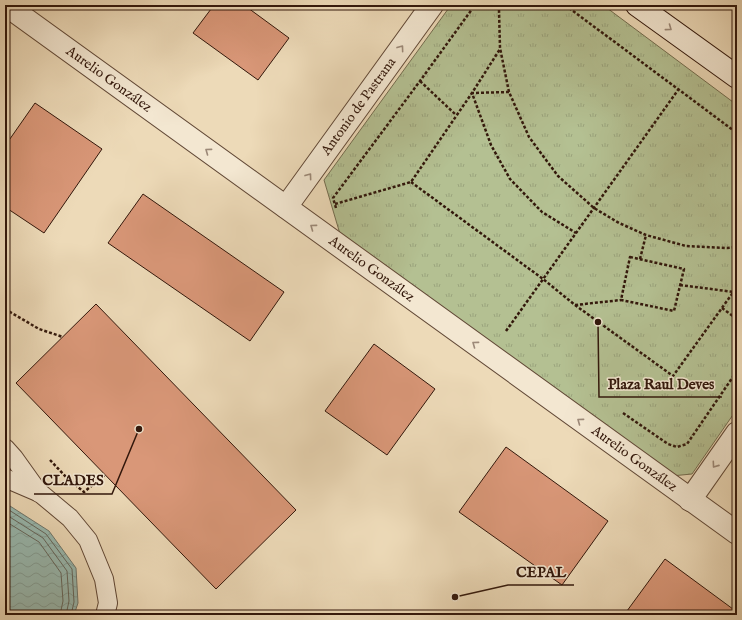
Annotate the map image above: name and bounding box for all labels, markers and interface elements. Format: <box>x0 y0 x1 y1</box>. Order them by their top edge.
one-way arrow <box>664 23 671 30</box>
street label: Aurelio González <box>62 42 156 117</box>
one-way arrow <box>396 45 403 52</box>
street label: Antonio de Pastrana <box>317 53 401 160</box>
one-way arrow <box>205 149 212 156</box>
one-way arrow <box>304 173 311 180</box>
one-way arrow <box>310 224 317 232</box>
street label: Aurelio González <box>324 231 419 306</box>
one-way arrow <box>472 342 479 349</box>
callout: Plaza Raul Deves <box>599 370 722 397</box>
text: Plaza Raul Deves <box>608 375 715 394</box>
one-way arrow <box>578 418 585 425</box>
street label: Aurelio González <box>587 421 681 496</box>
one-way arrow <box>712 461 719 468</box>
callout: CLADES <box>34 467 112 494</box>
text: CLADES <box>42 471 104 490</box>
callout: CEPAL <box>508 558 574 585</box>
text: CEPAL <box>516 563 566 582</box>

